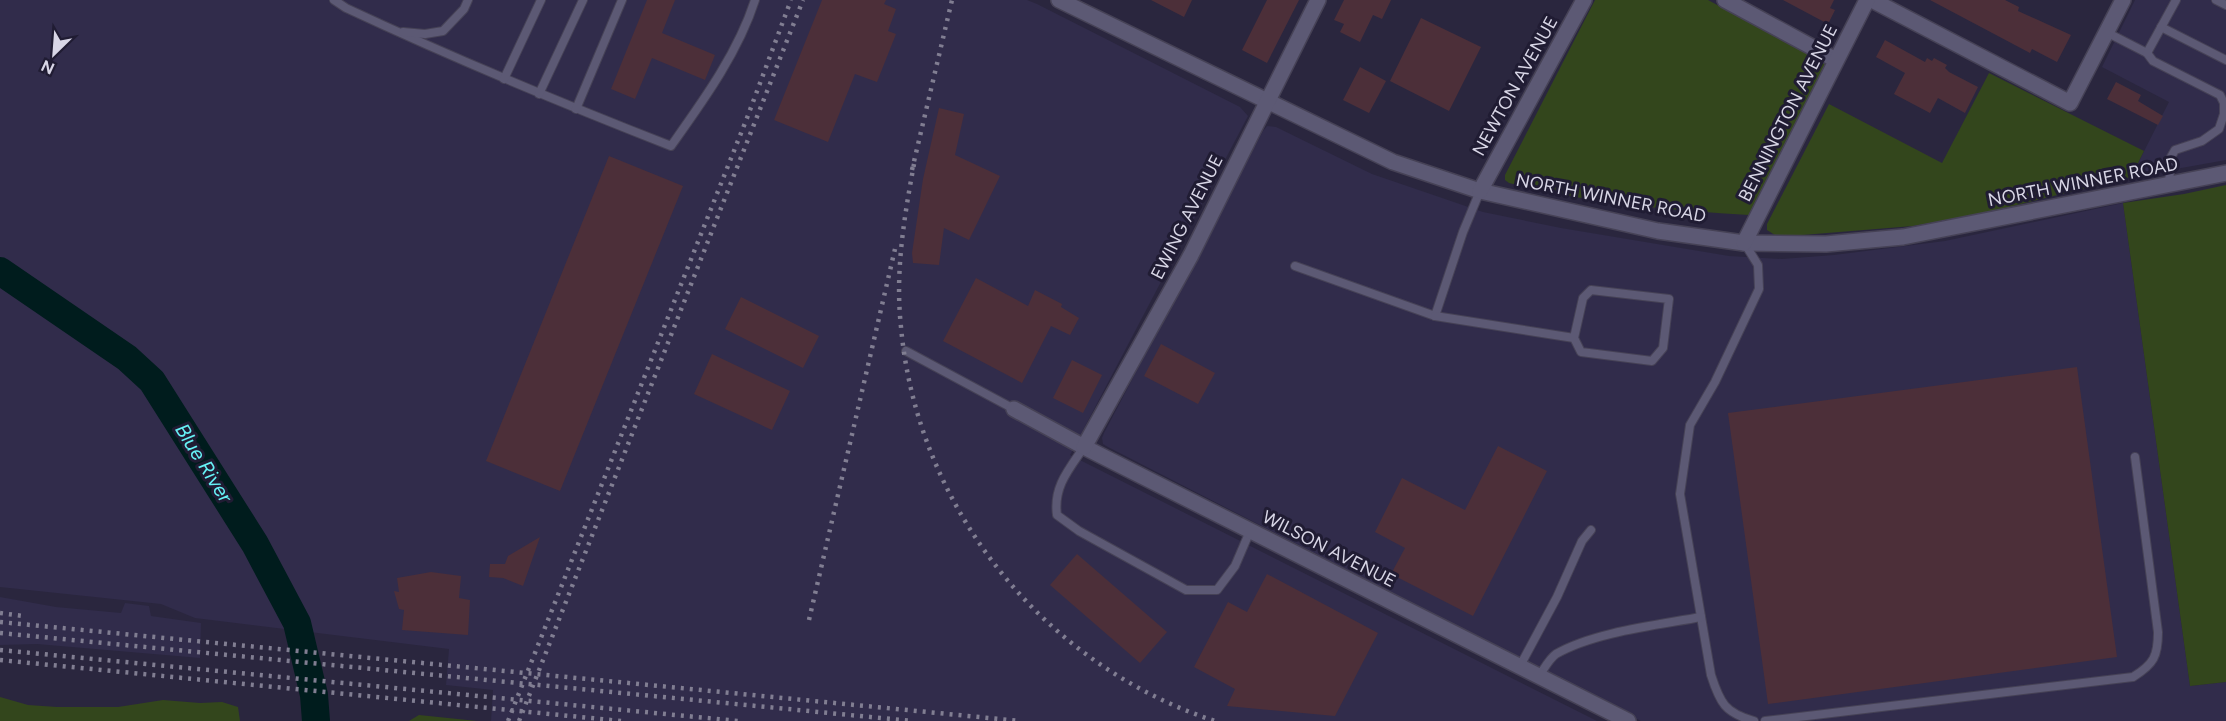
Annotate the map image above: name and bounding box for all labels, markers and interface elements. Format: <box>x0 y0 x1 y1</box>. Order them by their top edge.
street label: NEWTON AVENUE <box>1468 12 1562 160</box>
street label: BENNINGTON AVENUE <box>1734 21 1842 205</box>
north arrow <box>24 24 84 84</box>
text: N <box>38 56 57 78</box>
street label: EWING AVENUE <box>1146 151 1228 283</box>
street label: NORTH WINNER ROAD <box>1986 153 2180 211</box>
street label: NORTH WINNER ROAD <box>1514 169 1708 227</box>
water label: Blue River <box>170 419 238 508</box>
street label: WILSON AVENUE <box>1259 506 1399 592</box>

